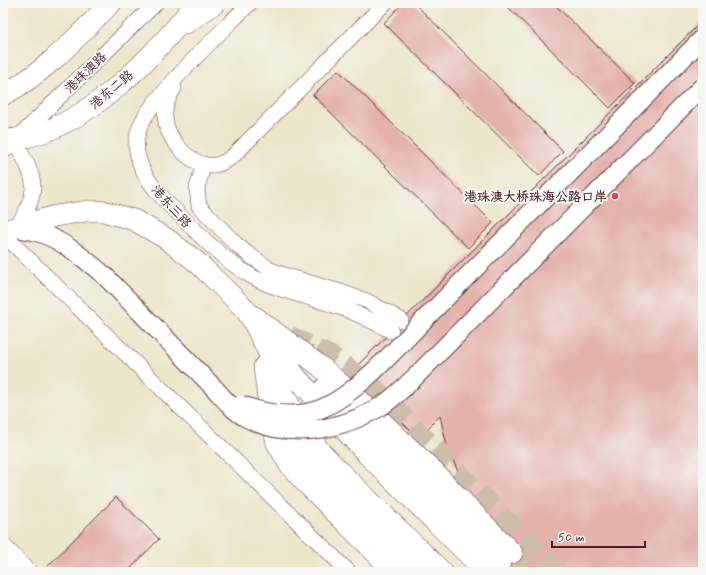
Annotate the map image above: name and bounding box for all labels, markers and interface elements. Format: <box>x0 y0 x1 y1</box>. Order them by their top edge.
street label: 港珠澳路 <box>61 49 111 97</box>
street label: 港东二路 <box>87 67 137 113</box>
street label: 港东三路 <box>147 182 195 232</box>
place label: 港珠澳大桥珠海公路口岸 <box>464 189 607 206</box>
marker: 港珠澳大桥珠海公路口岸 <box>610 191 620 201</box>
scale bar <box>552 523 645 549</box>
text: 50 m <box>558 530 585 546</box>

